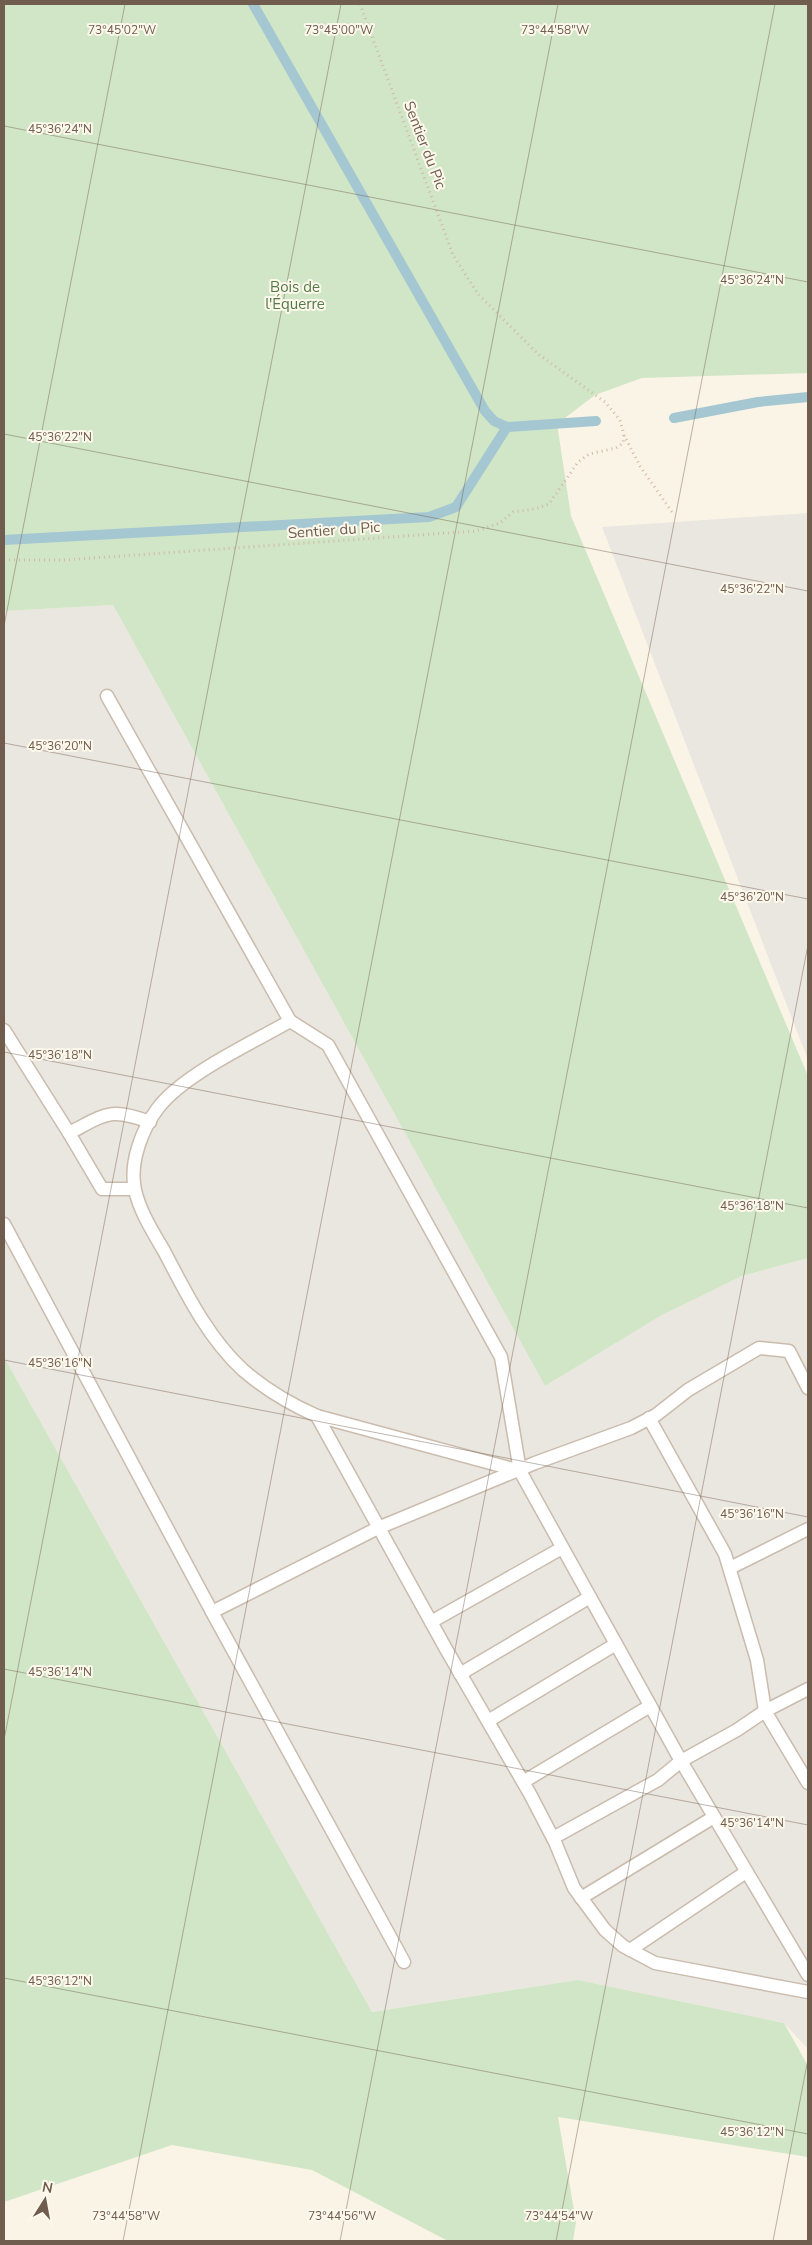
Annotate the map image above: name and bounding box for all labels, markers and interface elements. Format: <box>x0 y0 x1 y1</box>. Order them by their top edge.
text: 73°45'02"W <box>88 22 156 38</box>
text: 73°45'00"W <box>305 22 373 38</box>
text: 73°44'58"W <box>521 22 589 38</box>
street label: Sentier du Pic <box>399 98 451 192</box>
text: 45°36'24"N <box>28 121 92 137</box>
text: 45°36'24"N <box>720 272 784 288</box>
park label: Bois de l'Équerre <box>265 277 325 314</box>
text: 45°36'22"N <box>28 429 92 445</box>
street label: Sentier du Pic <box>287 517 381 543</box>
text: 45°36'22"N <box>720 581 784 597</box>
text: 45°36'20"N <box>28 738 92 754</box>
text: 45°36'20"N <box>720 889 784 905</box>
text: 45°36'18"N <box>28 1047 92 1063</box>
text: 45°36'18"N <box>720 1198 784 1214</box>
text: 45°36'16"N <box>28 1355 92 1371</box>
text: 45°36'16"N <box>720 1506 784 1522</box>
text: 45°36'14"N <box>28 1664 92 1680</box>
text: 45°36'14"N <box>720 1815 784 1831</box>
text: 45°36'12"N <box>28 1973 92 1989</box>
text: 45°36'12"N <box>720 2124 784 2140</box>
north arrow <box>20 2175 70 2225</box>
text: N <box>40 2177 54 2198</box>
text: 73°44'58"W <box>92 2208 160 2224</box>
text: 73°44'56"W <box>308 2208 376 2224</box>
text: 73°44'54"W <box>525 2208 593 2224</box>

